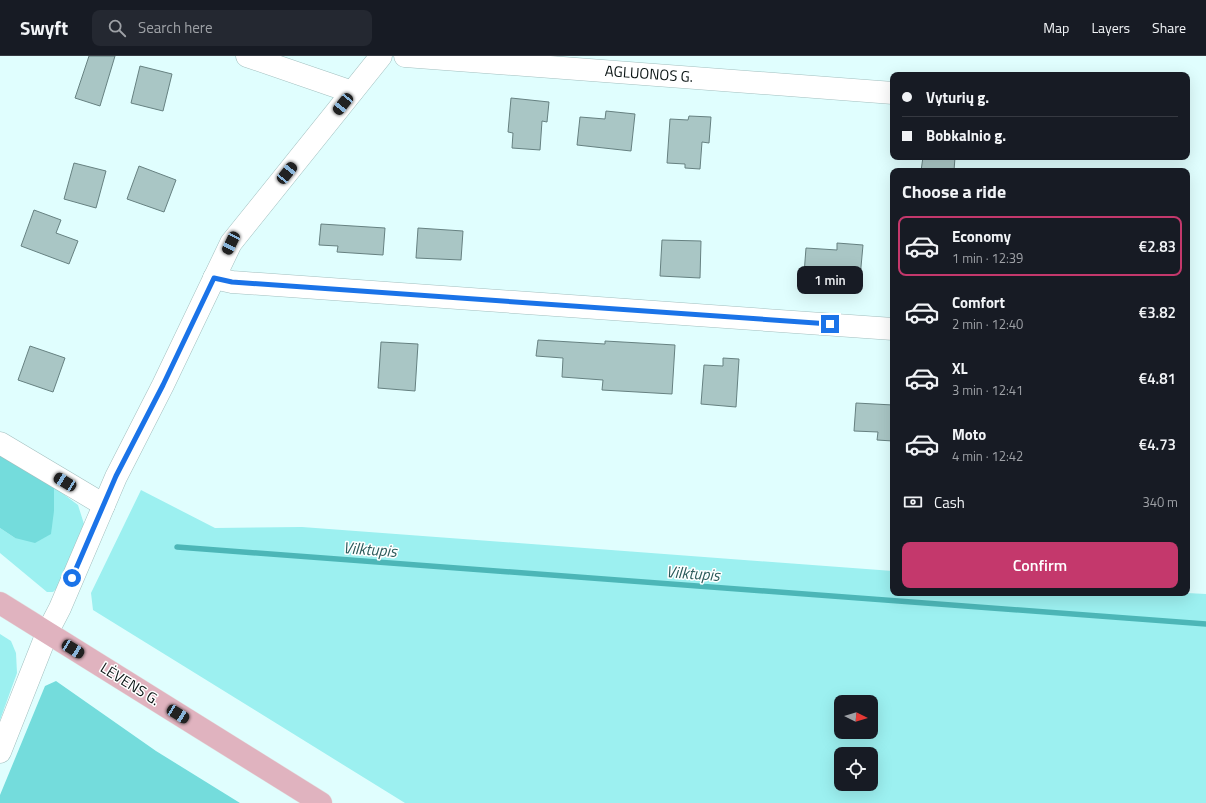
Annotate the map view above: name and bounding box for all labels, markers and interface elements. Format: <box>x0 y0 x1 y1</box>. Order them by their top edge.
search box <box>92 10 372 46</box>
text: Swyft <box>20 13 68 42</box>
text: Search here <box>138 16 212 39</box>
icon: search <box>106 17 128 39</box>
text: Map <box>1043 17 1069 38</box>
text: Layers <box>1091 17 1130 38</box>
text: Share <box>1152 17 1186 38</box>
street label: AGLUONOS G. <box>604 59 694 88</box>
text: Vyturių g. <box>926 86 989 109</box>
car <box>331 91 355 117</box>
text: Bobkalnio g. <box>926 124 1006 147</box>
car <box>275 160 299 186</box>
text: Choose a ride <box>902 178 1006 205</box>
text: Economy <box>952 225 1011 248</box>
icon: car <box>904 228 940 264</box>
car <box>220 230 242 256</box>
text: €2.83 <box>1139 235 1176 258</box>
text: 1 min · 12:39 <box>952 248 1023 268</box>
callout: 1 min <box>797 266 863 294</box>
text: 1 min <box>814 270 846 290</box>
text: Comfort <box>952 291 1005 314</box>
icon: car <box>904 294 940 330</box>
text: €3.82 <box>1139 301 1176 324</box>
text: 2 min · 12:40 <box>952 314 1023 334</box>
route end <box>821 315 839 333</box>
text: XL <box>952 357 968 380</box>
icon: car <box>904 360 940 396</box>
text: €4.81 <box>1139 367 1176 390</box>
text: 3 min · 12:41 <box>952 380 1023 400</box>
text: Moto <box>952 423 986 446</box>
icon: car <box>904 426 940 462</box>
text: €4.73 <box>1139 433 1176 456</box>
text: 4 min · 12:42 <box>952 446 1023 466</box>
car <box>52 471 78 493</box>
icon: cash <box>902 491 924 513</box>
text: Cash <box>934 491 965 514</box>
text: 340 m <box>1142 492 1178 512</box>
water label: Vilktupis <box>342 535 399 563</box>
button: Confirm <box>902 542 1178 588</box>
water label: Vilktupis <box>665 559 722 587</box>
route start <box>63 569 81 587</box>
car <box>60 638 86 660</box>
street label: LĖVENS G. <box>96 656 165 711</box>
north arrow <box>834 695 878 739</box>
map controls <box>834 695 878 791</box>
car <box>165 703 191 725</box>
button: locate <box>834 747 878 791</box>

